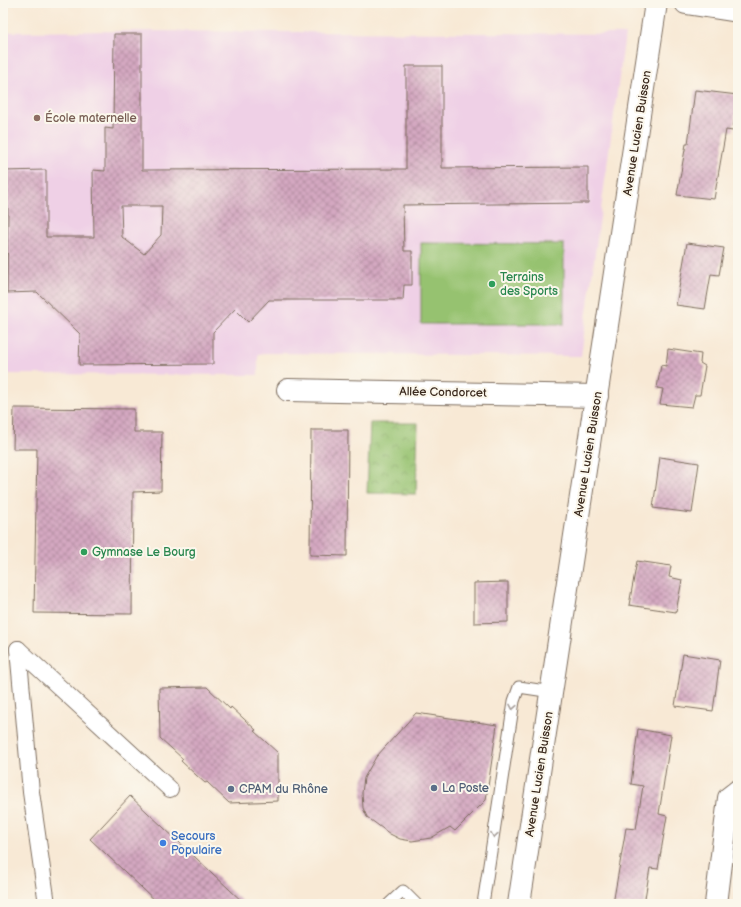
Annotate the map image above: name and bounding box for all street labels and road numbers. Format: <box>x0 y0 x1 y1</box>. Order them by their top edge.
street label: Avenue Lucien Buisson <box>620 69 655 197</box>
street label: Allée Condorcet <box>399 384 487 401</box>
street label: Avenue Lucien Buisson <box>571 390 606 518</box>
street label: Avenue Lucien Buisson <box>522 710 557 838</box>

